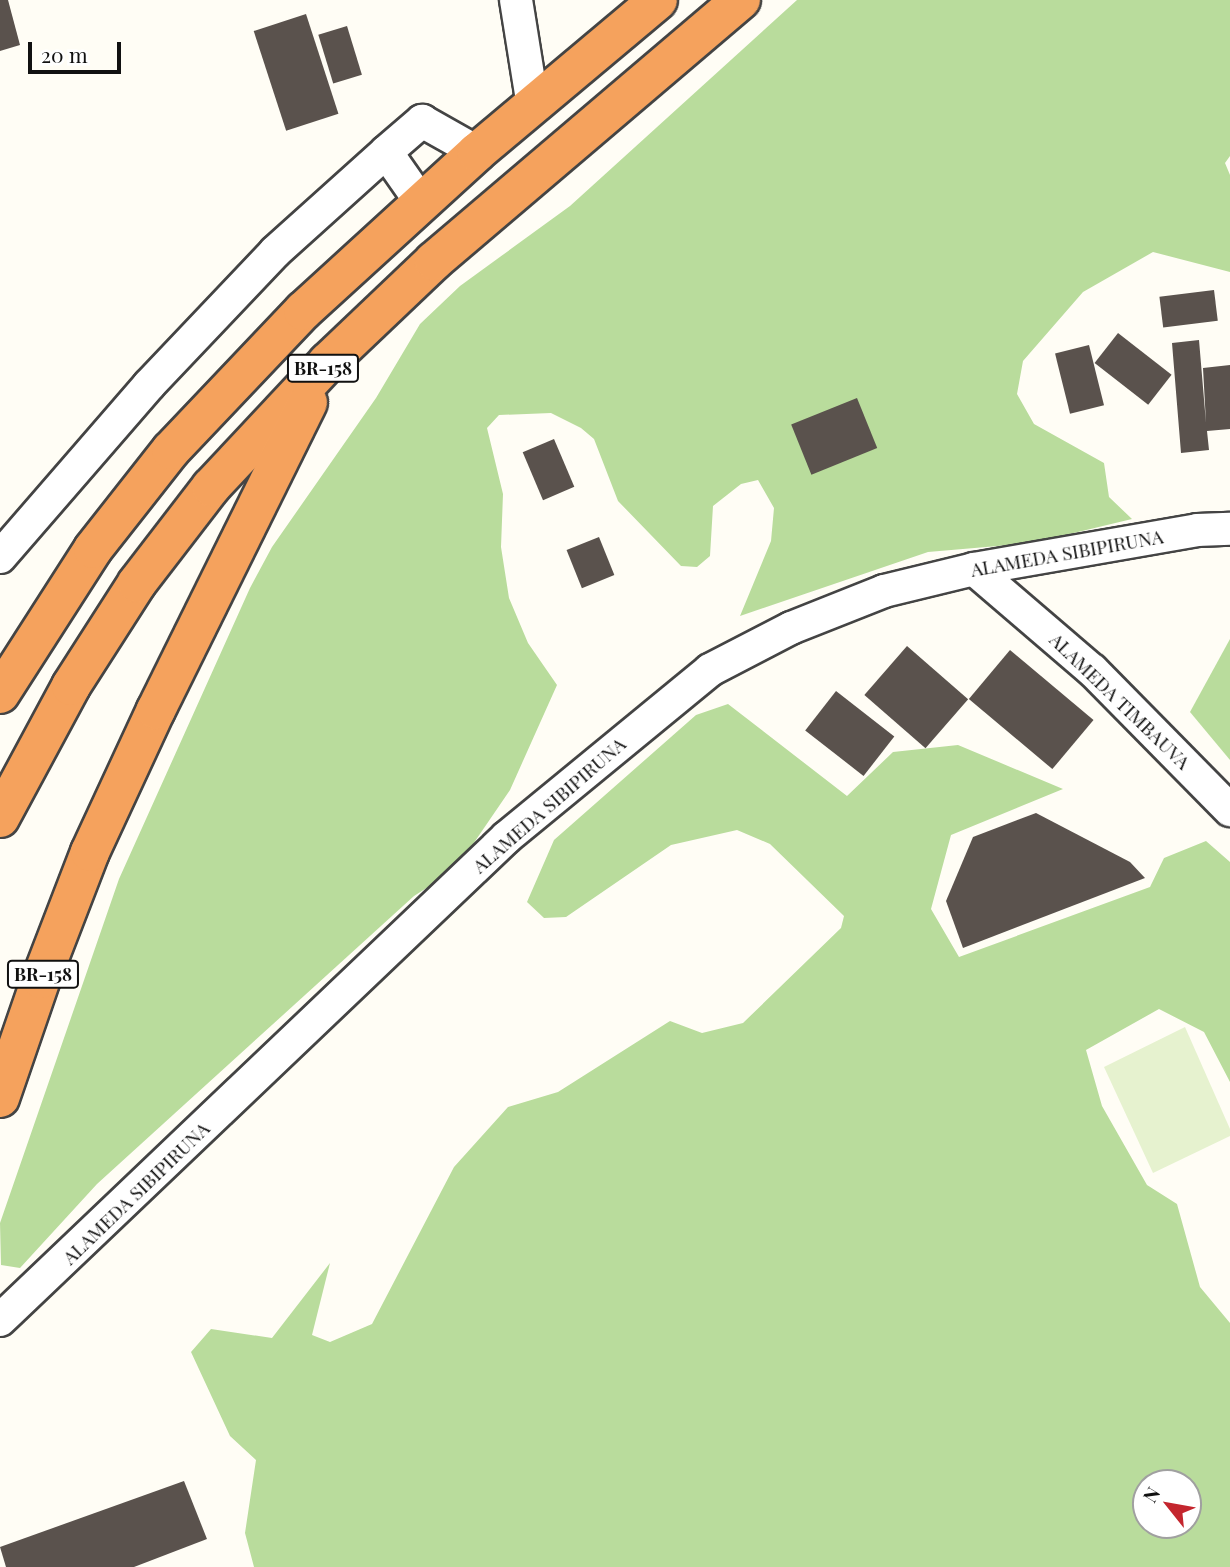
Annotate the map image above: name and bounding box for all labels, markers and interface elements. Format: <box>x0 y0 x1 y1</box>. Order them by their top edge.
scale bar <box>32 28 124 72</box>
text: 20 m <box>41 40 88 68</box>
road number: BR-158 <box>286 354 360 382</box>
street label: ALAMEDA SIBIPIRUNA <box>969 525 1165 581</box>
street label: ALAMEDA TIMBAUVA <box>1045 628 1195 774</box>
street label: ALAMEDA SIBIPIRUNA <box>468 732 630 878</box>
road number: BR-158 <box>6 959 80 988</box>
street label: ALAMEDA SIBIPIRUNA <box>58 1117 214 1269</box>
north arrow <box>1132 1469 1202 1539</box>
text: N <box>1136 1482 1165 1507</box>

